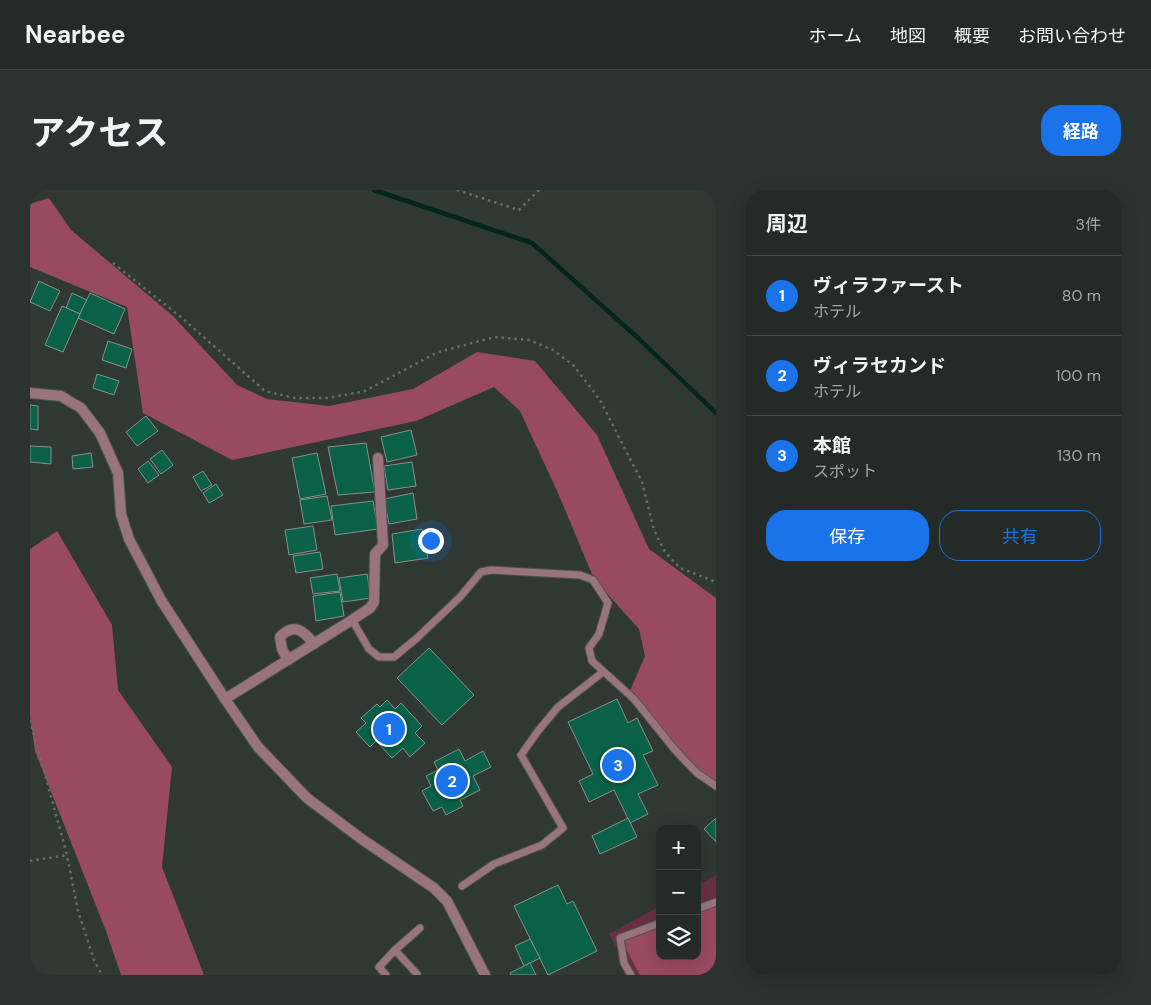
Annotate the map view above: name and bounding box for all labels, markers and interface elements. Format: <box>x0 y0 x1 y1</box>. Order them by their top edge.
text: Nearbee <box>25 19 125 50</box>
text: ホーム <box>809 24 862 48</box>
text: 地図 <box>890 24 926 48</box>
text: 概要 <box>954 24 990 48</box>
text: お問い合わせ <box>1018 24 1126 48</box>
button: 経路 <box>1041 105 1121 156</box>
text: アクセス <box>30 110 168 156</box>
text: 周辺 <box>766 210 808 238</box>
text: 3件 <box>1076 214 1101 235</box>
text: ヴィラファースト <box>813 273 964 298</box>
text: 1 <box>779 285 785 306</box>
text: 80 m <box>1062 285 1101 306</box>
text: ホテル <box>813 301 861 322</box>
text: ヴィラセカンド <box>813 353 946 378</box>
text: 2 <box>777 365 787 386</box>
text: 100 m <box>1056 365 1101 386</box>
text: ホテル <box>813 381 861 402</box>
text: 本館 <box>813 433 851 458</box>
text: 3 <box>777 445 787 466</box>
text: 130 m <box>1057 445 1101 466</box>
text: スポット <box>813 461 877 482</box>
button: 保存 <box>766 510 929 561</box>
button: 共有 <box>939 510 1101 561</box>
your location <box>418 528 444 554</box>
pin: 1 <box>373 710 405 748</box>
pin: 3 <box>602 746 634 784</box>
pin: 2 <box>436 762 468 800</box>
map controls <box>656 825 701 960</box>
button: + <box>656 825 701 870</box>
button: − <box>656 870 701 915</box>
button: layers <box>656 915 701 960</box>

